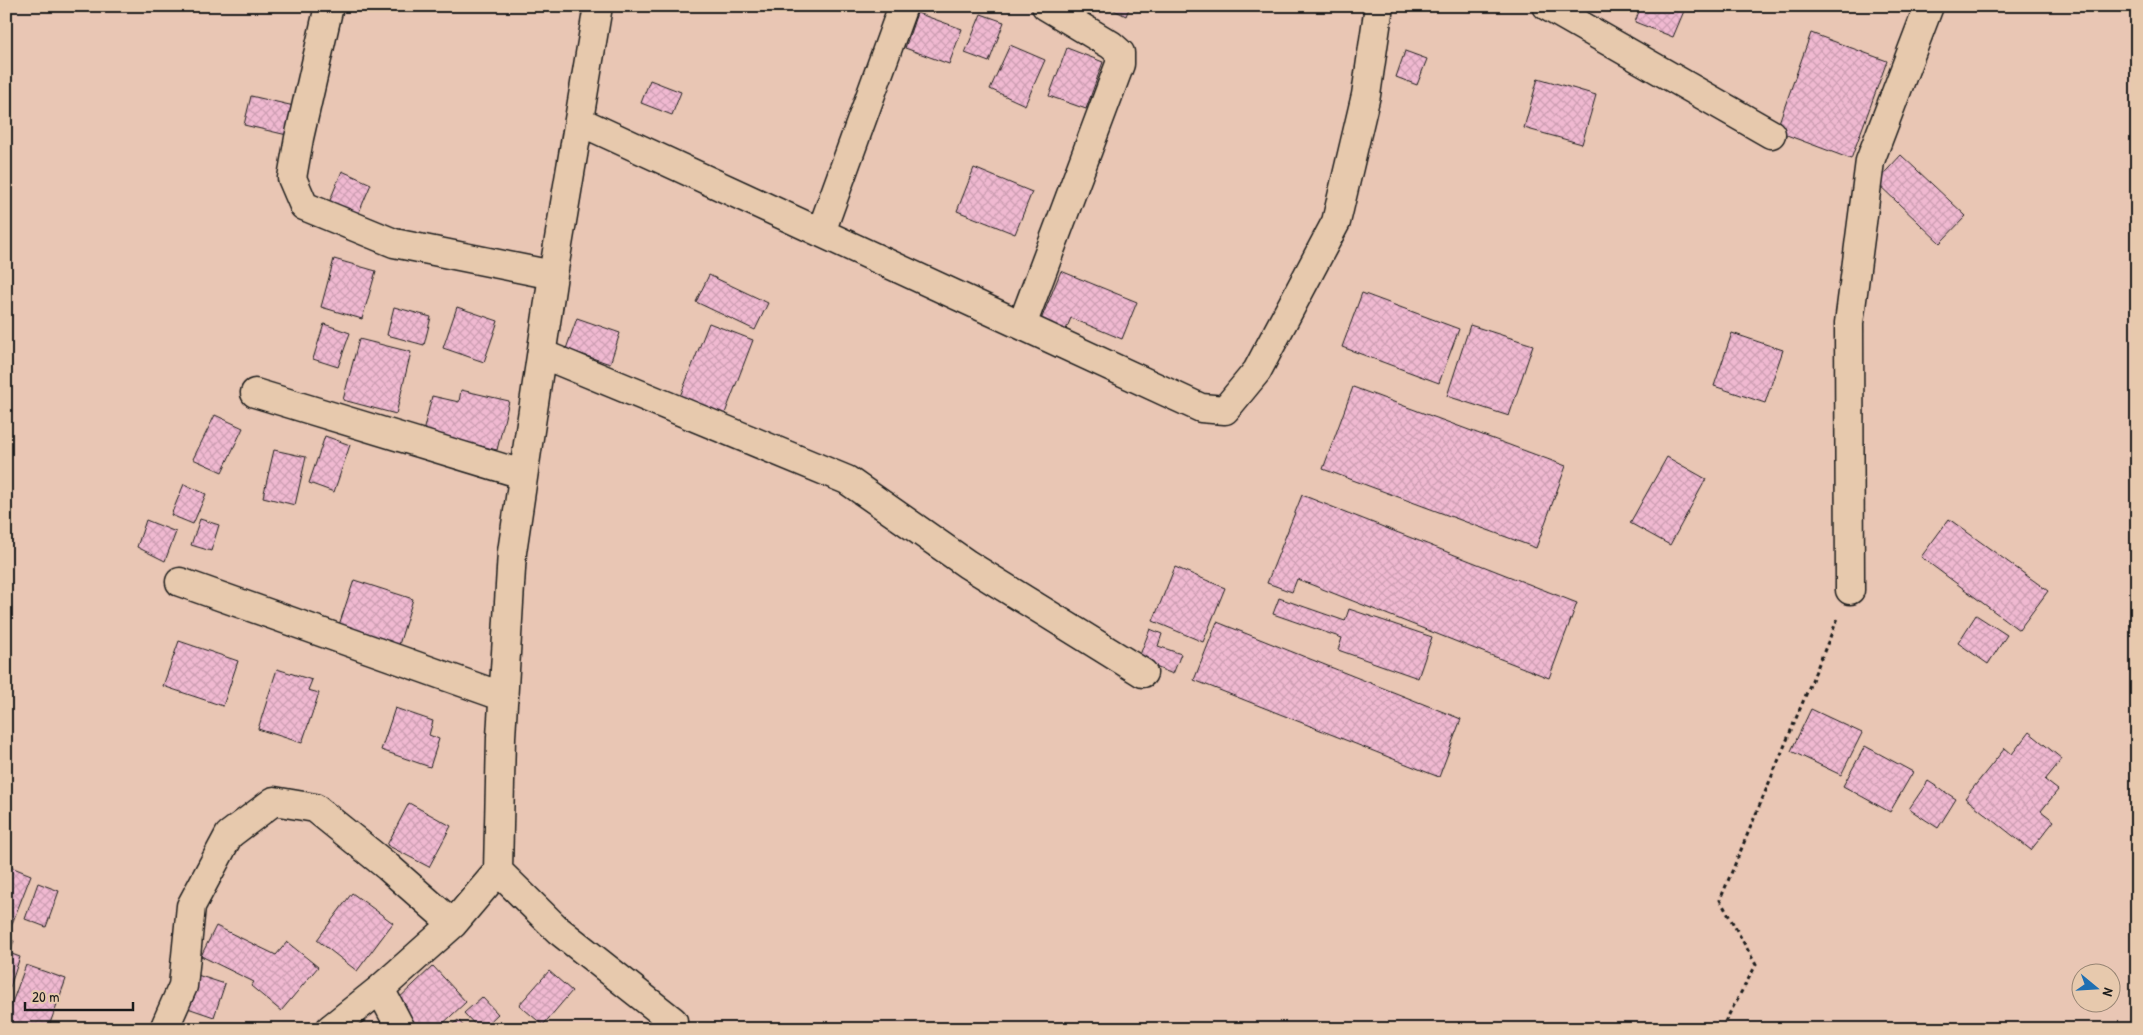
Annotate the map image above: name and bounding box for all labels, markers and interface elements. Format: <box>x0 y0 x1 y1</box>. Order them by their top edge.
north arrow <box>2070 962 2120 1012</box>
scale bar <box>25 980 132 1012</box>
text: 20 m <box>32 986 59 1007</box>
text: N <box>2098 986 2119 999</box>

